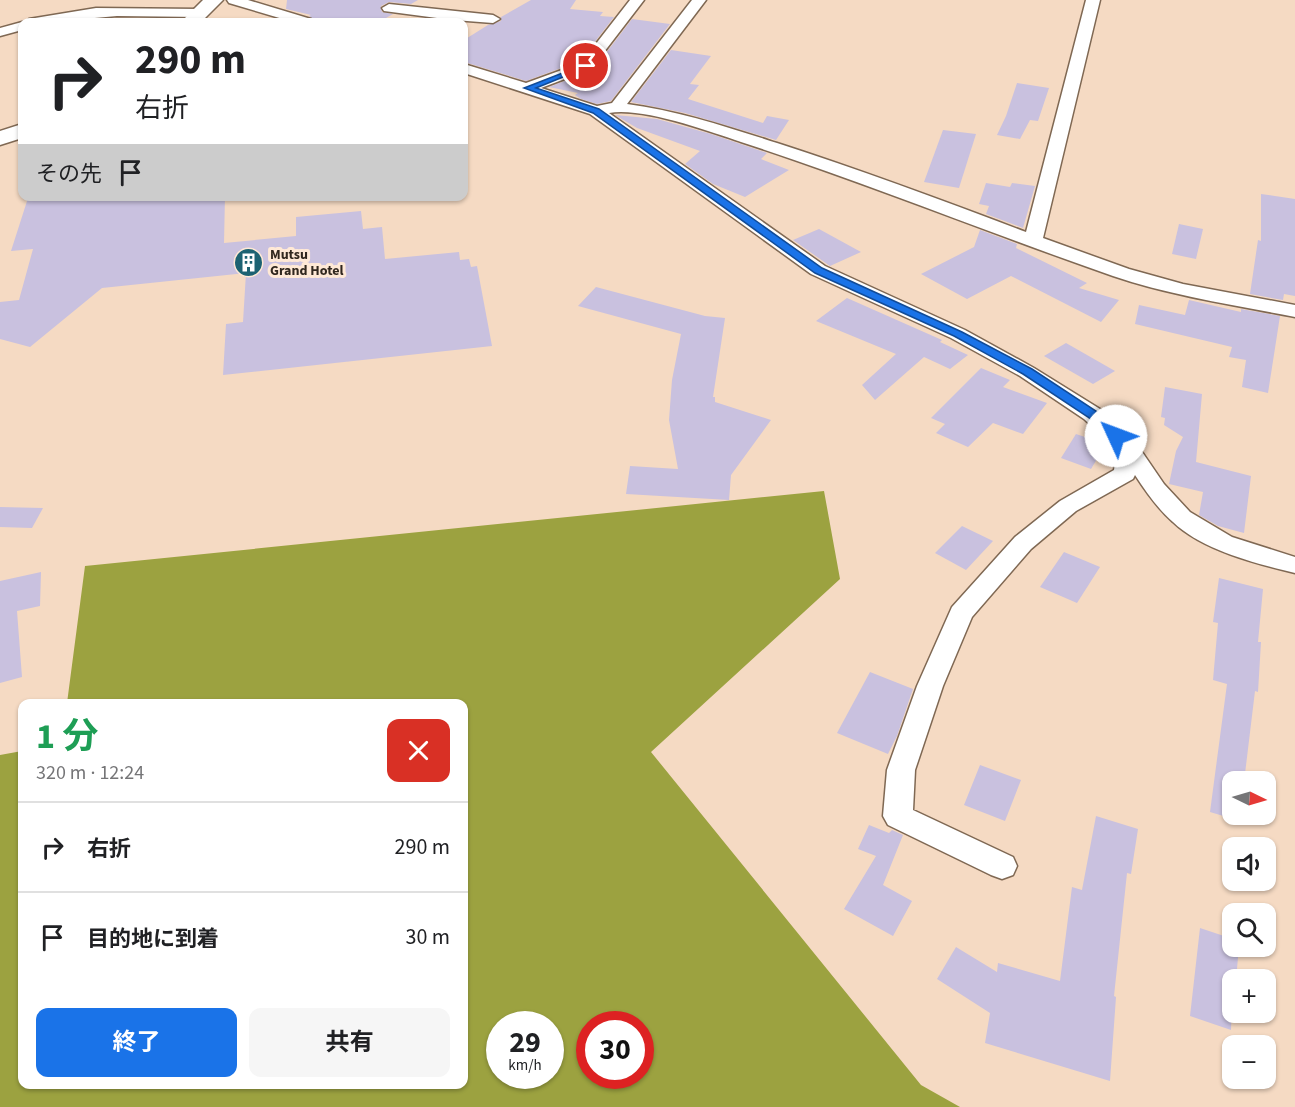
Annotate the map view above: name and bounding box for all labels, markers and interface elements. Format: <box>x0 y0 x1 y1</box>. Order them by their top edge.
text: 290 m <box>135 30 246 90</box>
pin <box>560 40 611 91</box>
icon: right <box>36 42 114 120</box>
icon: arrive <box>569 49 602 82</box>
text: 右折 <box>135 89 189 128</box>
icon: arrive <box>114 156 147 189</box>
text: その先 <box>36 158 102 190</box>
place label: Mutsu Grand Hotel <box>270 245 344 281</box>
building icon: Mutsu Grand Hotel <box>233 247 265 279</box>
position arrow <box>1084 404 1148 468</box>
text: 1 分 <box>36 711 98 762</box>
button: close <box>387 719 450 782</box>
text: 320 m · 12:24 <box>36 759 144 787</box>
north arrow <box>1222 771 1276 825</box>
map controls <box>1222 771 1276 1089</box>
icon: right <box>36 831 69 864</box>
text: 290 m <box>395 831 450 863</box>
text: 右折 <box>87 833 131 865</box>
button: sound <box>1222 837 1276 891</box>
button: search <box>1222 903 1276 957</box>
icon: arrive <box>36 921 69 954</box>
text: 30 m <box>405 921 450 953</box>
text: 目的地に到着 <box>87 923 219 955</box>
button: + <box>1222 969 1276 1023</box>
button: 終了 <box>36 1008 237 1077</box>
button: 共有 <box>249 1008 450 1077</box>
speed limit sign: 30 <box>576 1011 654 1089</box>
text: 29 <box>509 1021 541 1064</box>
button: − <box>1222 1035 1276 1089</box>
text: km/h <box>508 1055 542 1076</box>

